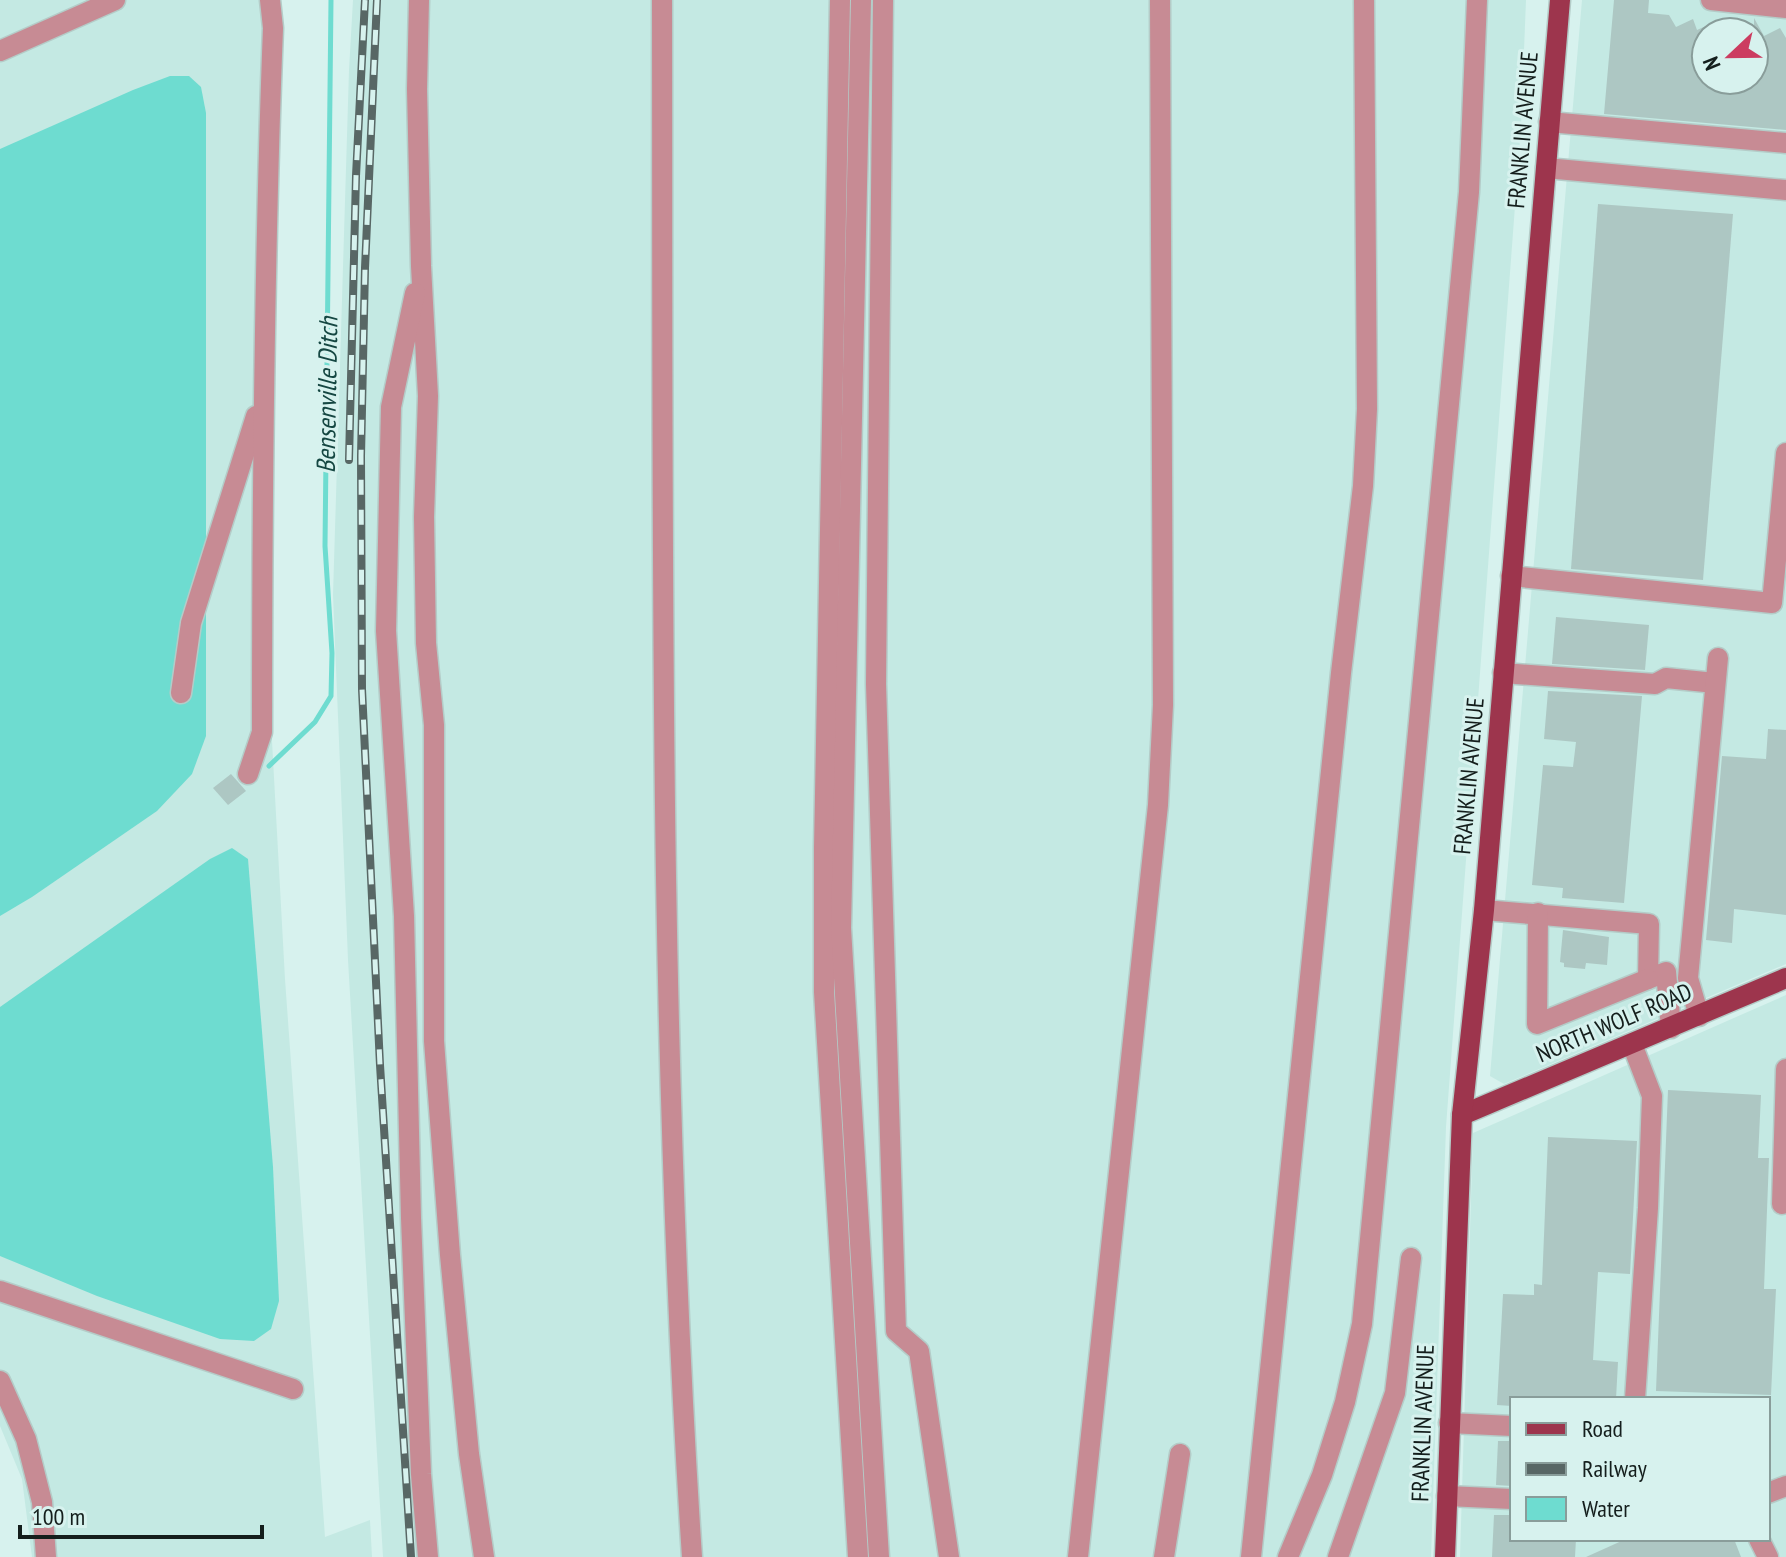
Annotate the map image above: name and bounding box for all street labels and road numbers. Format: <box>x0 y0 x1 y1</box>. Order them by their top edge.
street label: FRANKLIN AVENUE <box>1500 50 1545 210</box>
street label: FRANKLIN AVENUE <box>1446 696 1491 856</box>
street label: NORTH WOLF ROAD <box>1531 976 1696 1069</box>
street label: FRANKLIN AVENUE <box>1404 1344 1441 1502</box>

